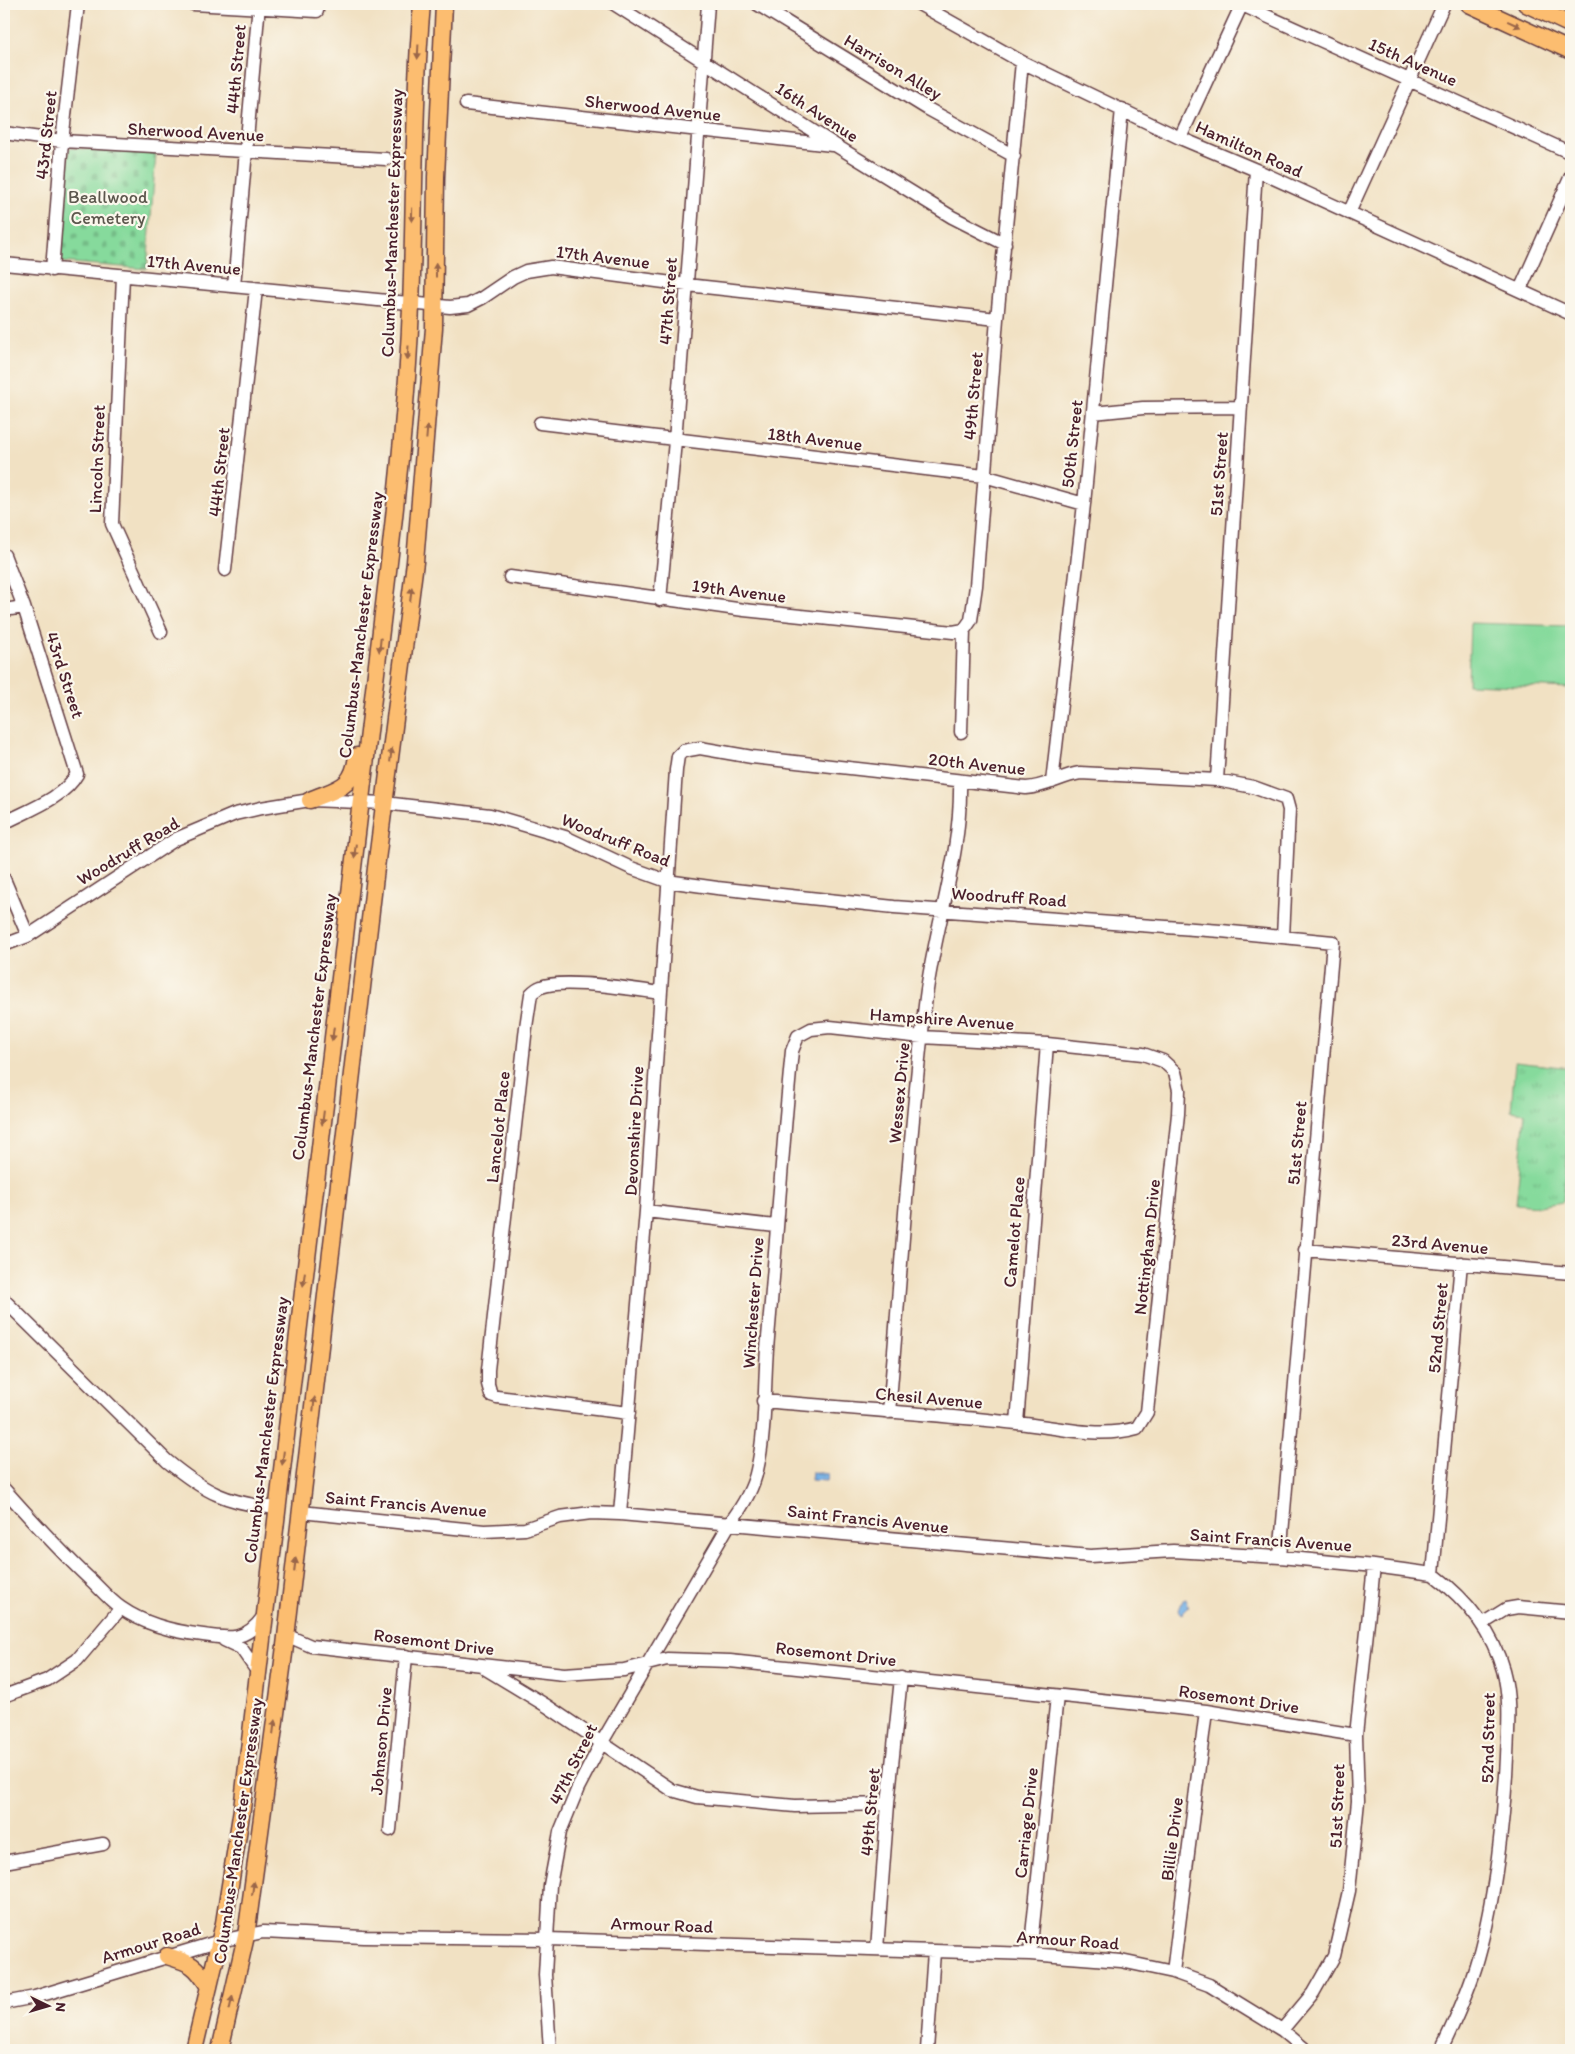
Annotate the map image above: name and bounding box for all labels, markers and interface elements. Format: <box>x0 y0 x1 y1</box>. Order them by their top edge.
one-way arrow <box>1506 20 1521 29</box>
street label: 44th Street <box>221 23 251 115</box>
street label: Harrison Alley <box>840 29 947 105</box>
street label: 15th Avenue <box>1365 33 1461 91</box>
one-way arrow <box>413 45 421 61</box>
street label: 16th Avenue <box>771 77 863 147</box>
street label: Columbus-Manchester Expressway <box>376 88 408 358</box>
street label: 43rd Street <box>30 89 62 181</box>
street label: Sherwood Avenue <box>584 90 722 126</box>
street label: Hamilton Road <box>1192 116 1306 183</box>
street label: Sherwood Avenue <box>127 117 265 147</box>
park label: Beallwood Cemetery <box>68 186 148 229</box>
one-way arrow <box>408 207 416 223</box>
street label: 17th Avenue <box>555 240 651 274</box>
street label: 17th Avenue <box>146 250 242 280</box>
street label: 47th Street <box>654 256 682 345</box>
one-way arrow <box>432 261 440 277</box>
one-way arrow <box>404 345 412 361</box>
street label: 49th Street <box>958 351 988 441</box>
street label: 50th Street <box>1056 399 1088 489</box>
street label: Lincoln Street <box>84 404 110 514</box>
street label: 18th Avenue <box>766 422 864 456</box>
one-way arrow <box>423 424 431 440</box>
street label: 44th Street <box>203 426 235 518</box>
street label: 51st Street <box>1205 431 1233 517</box>
street label: Columbus-Manchester Expressway <box>334 490 388 760</box>
street label: 19th Avenue <box>691 574 787 608</box>
one-way arrow <box>407 585 415 601</box>
street label: 43rd Street <box>41 629 89 721</box>
one-way arrow <box>376 637 384 653</box>
one-way arrow <box>387 747 395 763</box>
street label: 20th Avenue <box>927 748 1027 780</box>
street label: Woodruff Road <box>558 808 674 872</box>
street label: Woodruff Road <box>73 812 183 890</box>
one-way arrow <box>351 843 359 859</box>
street label: Woodruff Road <box>950 882 1068 912</box>
street label: Columbus-Manchester Expressway <box>287 892 341 1162</box>
street label: Hampshire Avenue <box>869 1003 1015 1035</box>
one-way arrow <box>329 1027 337 1043</box>
street label: Wessex Drive <box>884 1042 914 1144</box>
street label: Devonshire Drive <box>620 1065 648 1197</box>
street label: Lancelot Place <box>481 1070 515 1184</box>
street label: 51st Street <box>1282 1100 1312 1186</box>
one-way arrow <box>319 1110 327 1126</box>
street label: Camelot Place <box>998 1176 1030 1288</box>
street label: Nottingham Drive <box>1129 1178 1165 1316</box>
street label: 23rd Avenue <box>1391 1229 1489 1259</box>
street label: Winchester Drive <box>737 1237 769 1369</box>
one-way arrow <box>300 1272 308 1288</box>
street label: 52nd Street <box>1423 1282 1453 1374</box>
street label: Columbus-Manchester Expressway <box>239 1295 293 1565</box>
street label: Chesil Avenue <box>874 1382 984 1414</box>
one-way arrow <box>310 1396 318 1412</box>
one-way arrow <box>279 1451 287 1467</box>
street label: Saint Francis Avenue <box>324 1486 488 1522</box>
street label: Saint Francis Avenue <box>786 1500 950 1538</box>
street label: Saint Francis Avenue <box>1189 1523 1353 1557</box>
one-way arrow <box>291 1557 299 1573</box>
street label: Rosemont Drive <box>372 1624 496 1660</box>
street label: Rosemont Drive <box>774 1637 898 1671</box>
street label: Rosemont Drive <box>1177 1680 1301 1718</box>
street label: Johnson Drive <box>365 1686 397 1796</box>
street label: 52nd Street <box>1476 1692 1500 1784</box>
street label: Columbus-Manchester Expressway <box>208 1696 268 1966</box>
one-way arrow <box>270 1718 278 1734</box>
street label: 47th Street <box>544 1720 602 1808</box>
street label: 51st Street <box>1325 1763 1349 1849</box>
street label: Carriage Drive <box>1009 1766 1043 1880</box>
street label: 49th Street <box>855 1767 885 1857</box>
street label: Billie Drive <box>1156 1796 1188 1882</box>
one-way arrow <box>249 1879 257 1895</box>
street label: Armour Road <box>610 1912 714 1938</box>
street label: Armour Road <box>99 1917 203 1969</box>
street label: Armour Road <box>1016 1925 1120 1955</box>
north arrow <box>22 1982 72 2032</box>
one-way arrow <box>227 1995 235 2010</box>
text: N <box>52 2002 69 2013</box>

